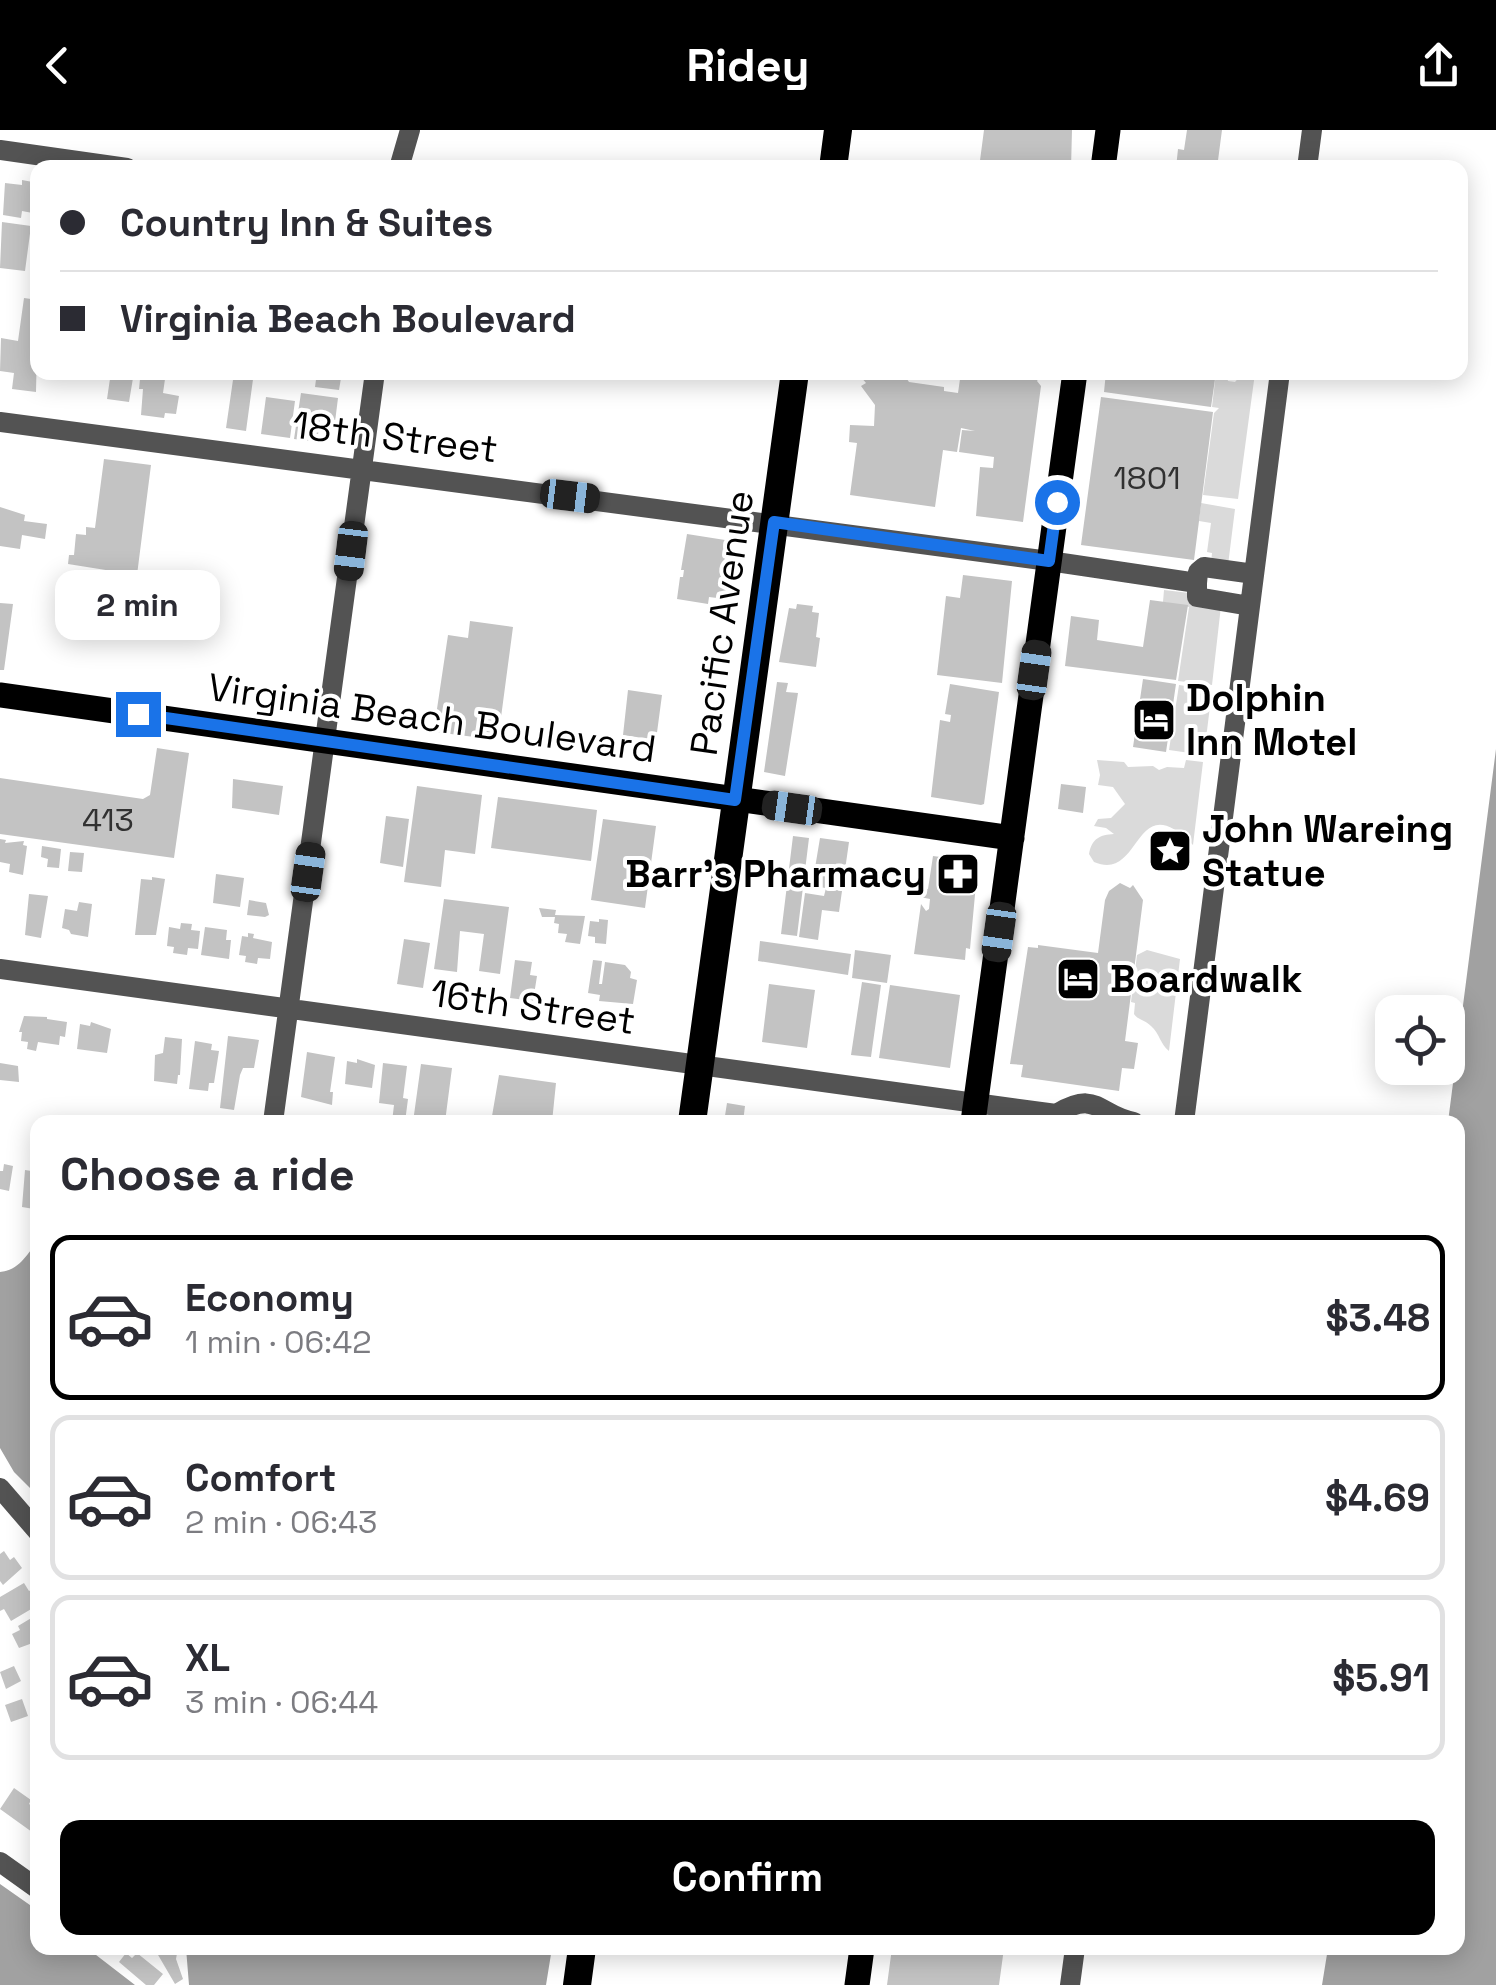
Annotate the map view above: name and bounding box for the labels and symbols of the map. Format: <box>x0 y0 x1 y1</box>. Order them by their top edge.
street label: 18th Street <box>290 401 500 473</box>
house number: 1801 <box>1113 458 1181 498</box>
car <box>538 477 602 515</box>
route start <box>1035 480 1080 525</box>
street label: Pacific Avenue <box>680 487 764 759</box>
car <box>332 519 370 583</box>
callout: 2 min <box>56 569 220 639</box>
car <box>1015 638 1053 702</box>
street label: Virginia Beach Boulevard <box>205 663 659 773</box>
place label: Dolphin Inn Motel <box>1186 674 1357 766</box>
route end <box>116 692 161 737</box>
hotel icon: Dolphin Inn Motel <box>1131 697 1177 743</box>
car <box>760 789 824 827</box>
house number: 413 <box>82 800 134 840</box>
place label: John Wareing Statue <box>1202 805 1453 897</box>
place icon: John Wareing Statue <box>1147 828 1193 874</box>
car <box>289 840 327 904</box>
place label: Barr's Pharmacy <box>625 850 926 898</box>
pharmacy icon: Barr's Pharmacy <box>935 851 981 897</box>
car <box>980 900 1018 964</box>
place label: Boardwalk <box>1110 955 1302 1003</box>
hotel icon: Boardwalk <box>1055 956 1101 1002</box>
street label: 16th Street <box>428 969 638 1045</box>

